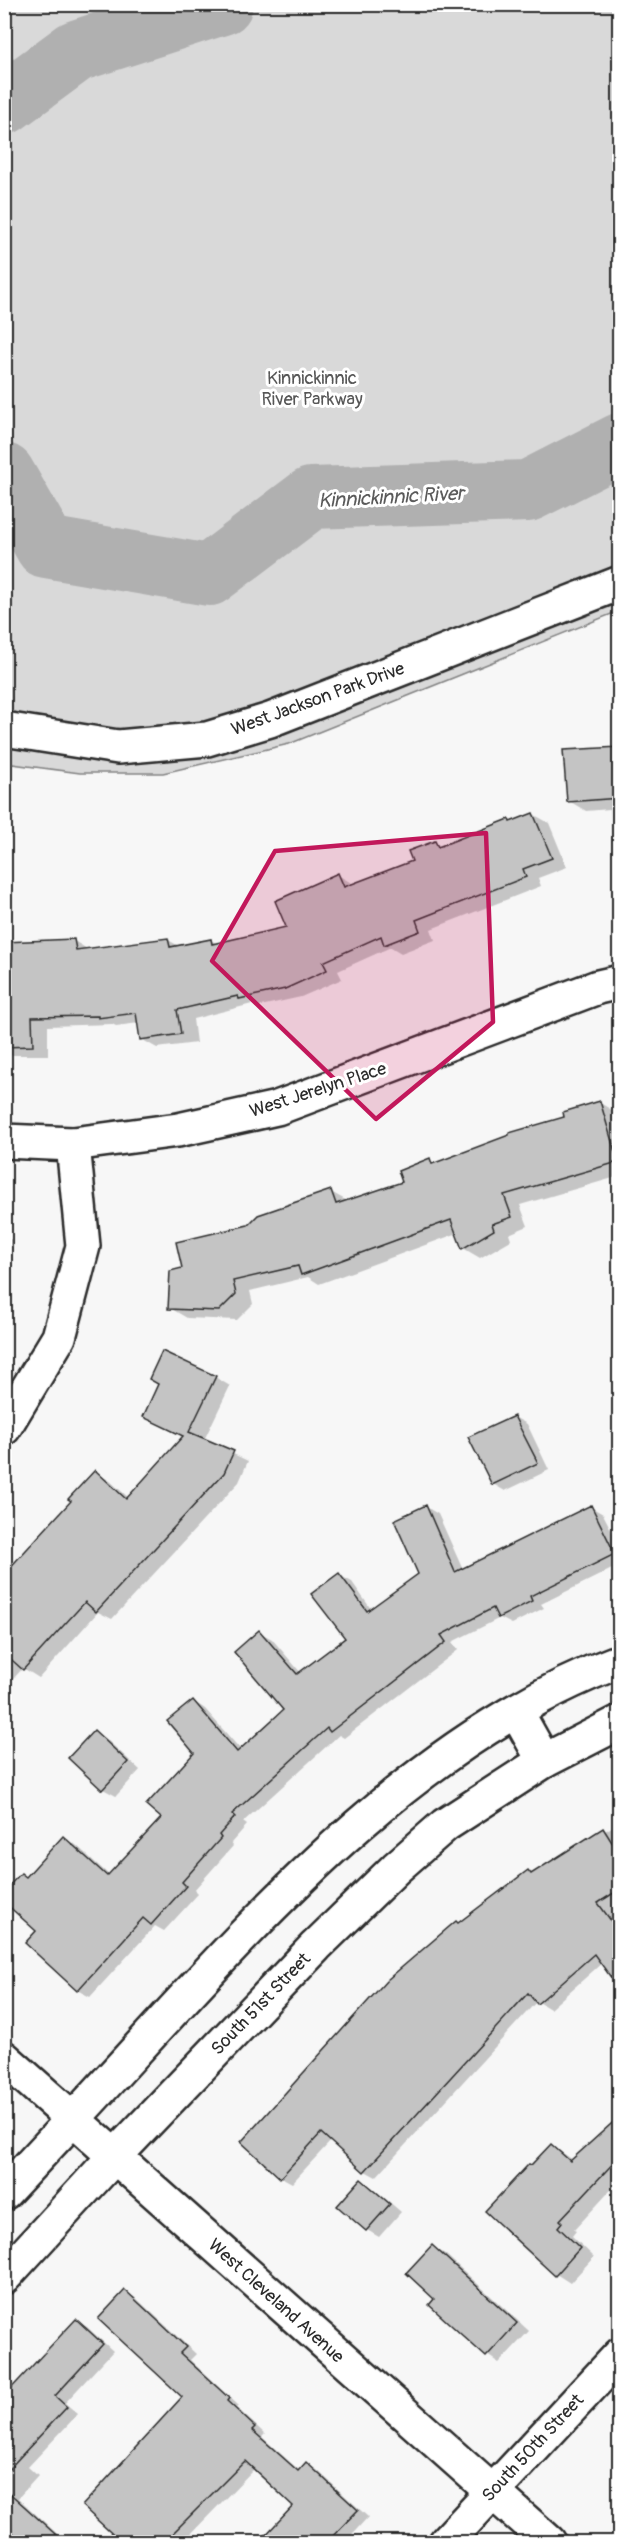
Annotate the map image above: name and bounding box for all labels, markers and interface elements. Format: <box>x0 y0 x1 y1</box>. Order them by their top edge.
park label: Kinnickinnic River Parkway <box>261 367 363 411</box>
water label: Kinnickinnic River <box>317 481 467 513</box>
street label: West Jackson Park Drive <box>228 657 408 741</box>
street label: West Jerelyn Place <box>247 1057 389 1123</box>
street label: South 51st Street <box>206 1947 316 2060</box>
street label: West Cleveland Avenue <box>203 2234 349 2368</box>
street label: South 50th Street <box>477 2389 589 2507</box>

